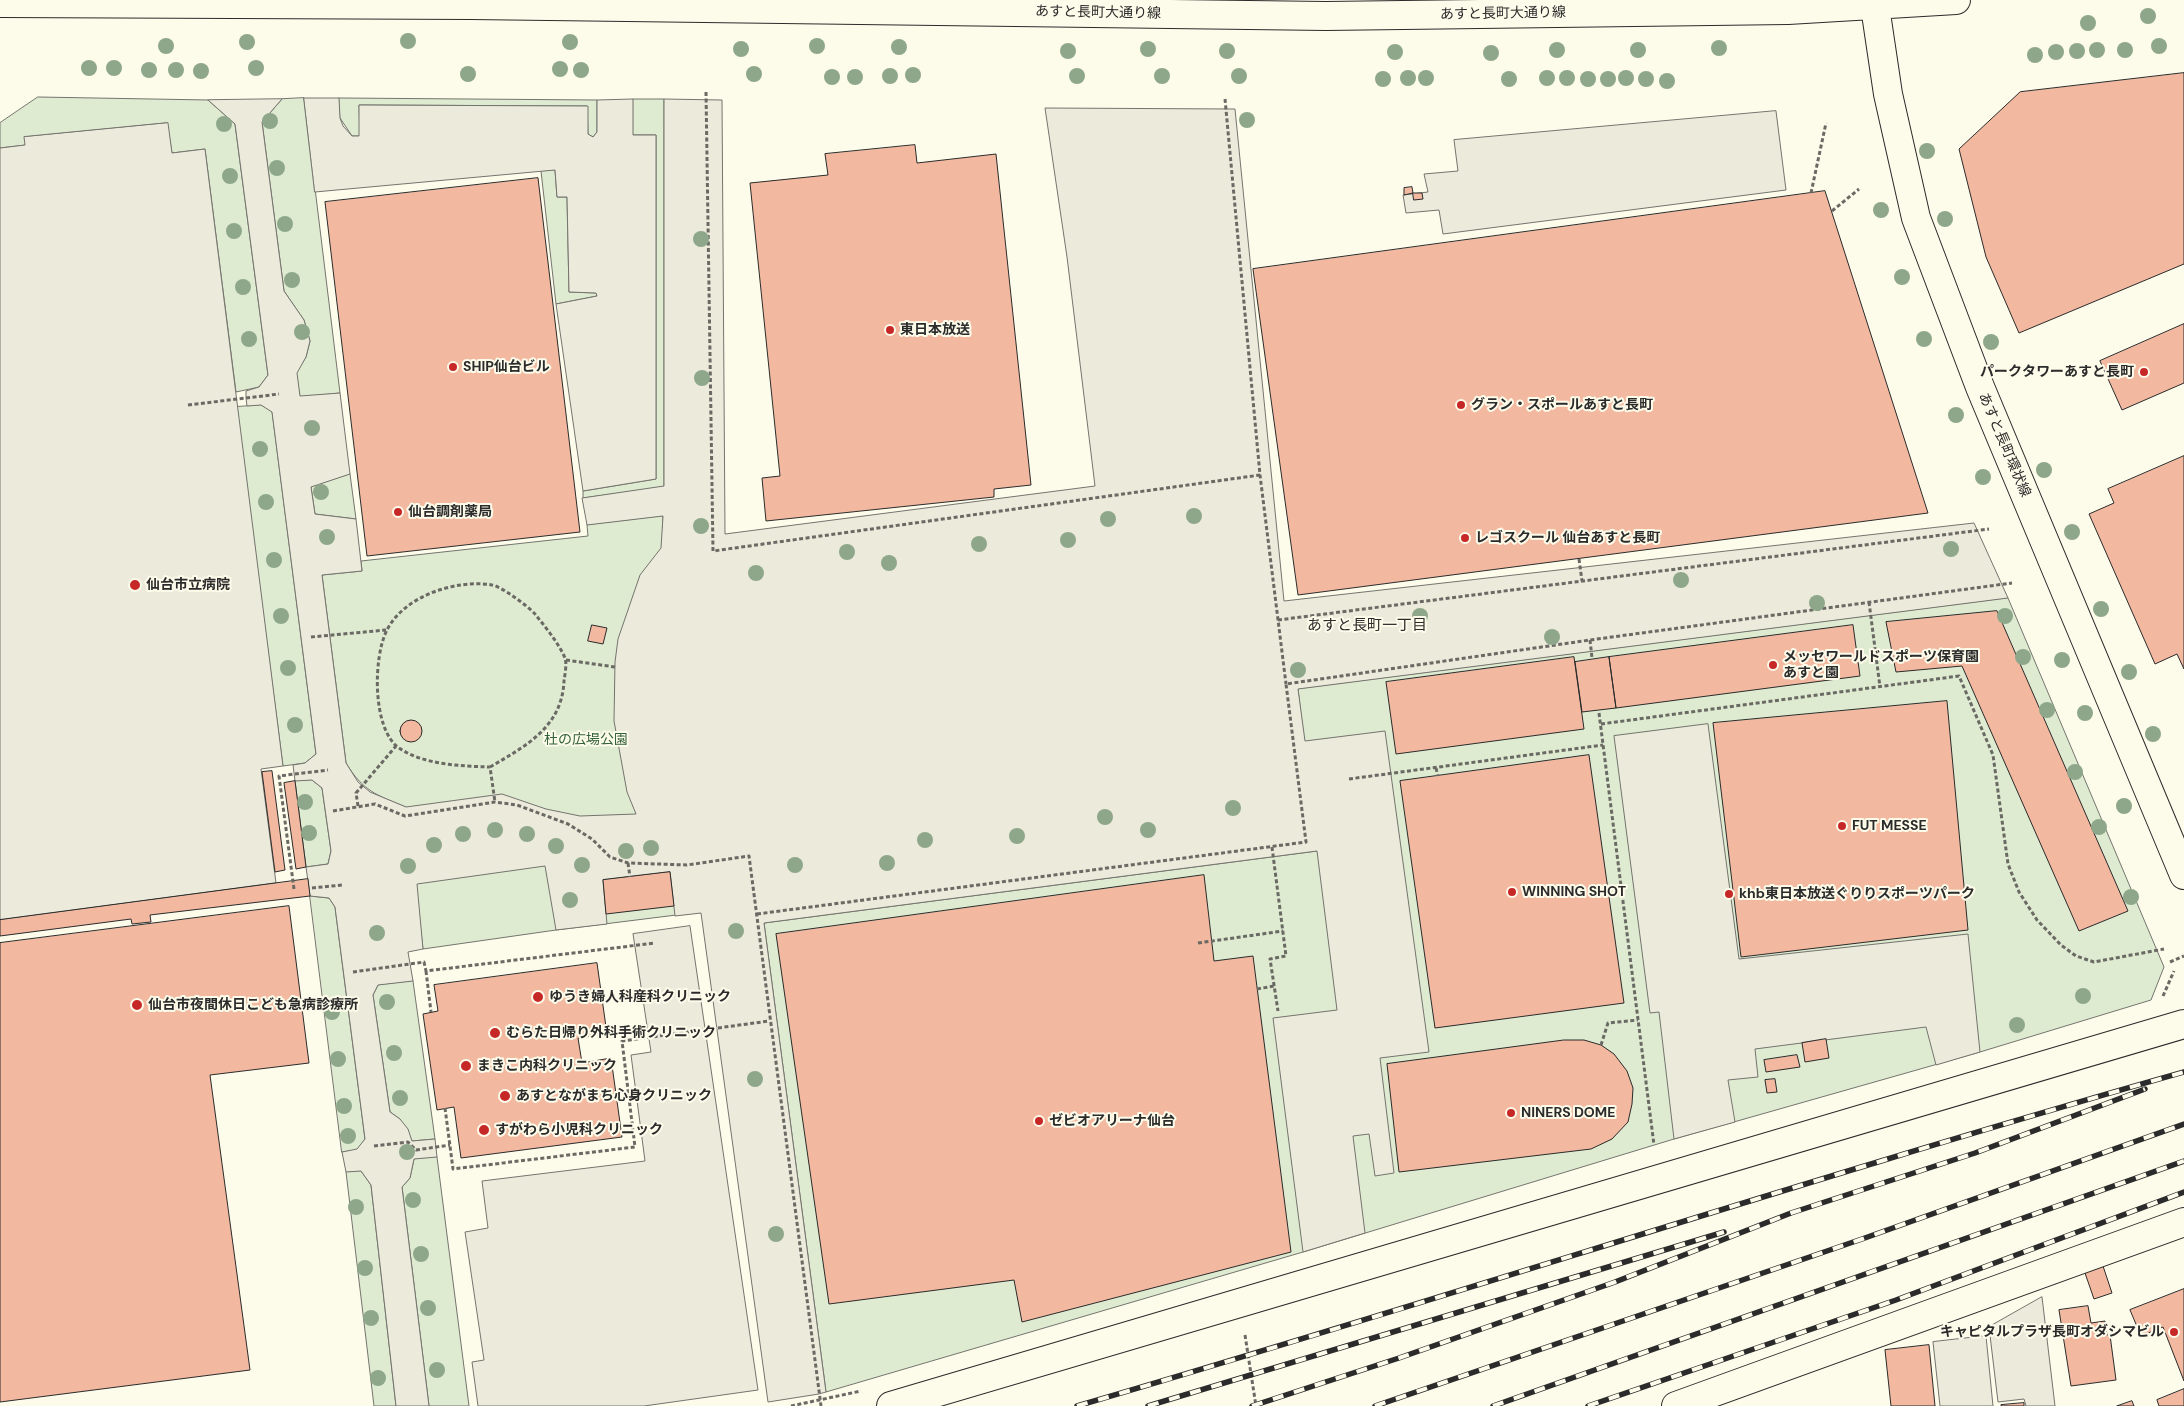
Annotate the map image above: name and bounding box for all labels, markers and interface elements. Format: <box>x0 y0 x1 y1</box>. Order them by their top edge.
street label: あすと長町大通り線 <box>1035 4 1161 22</box>
street label: あすと長町大通り線 <box>1440 5 1566 23</box>
place label: 東日本放送 <box>900 322 970 338</box>
marker: 東日本放送 <box>884 324 896 336</box>
place label: SHIP仙台ビル <box>463 359 550 375</box>
marker: SHIP仙台ビル <box>447 361 459 373</box>
place label: パークタワーあすと長町 <box>1980 364 2134 380</box>
marker: パークタワーあすと長町 <box>2138 366 2150 378</box>
street label: あすと長町環状線 <box>1974 390 2034 500</box>
place label: グラン・スポールあすと長町 <box>1471 397 1653 413</box>
marker: グラン・スポールあすと長町 <box>1455 399 1467 411</box>
place label: 仙台調剤薬局 <box>408 504 492 520</box>
marker: 仙台調剤薬局 <box>392 506 404 518</box>
place label: レゴスクール 仙台あすと長町 <box>1475 530 1660 546</box>
marker: レゴスクール 仙台あすと長町 <box>1459 532 1471 544</box>
place label: 仙台市立病院 <box>146 577 230 593</box>
marker: 仙台市立病院 <box>128 578 142 592</box>
district label: あすと長町一丁目 <box>1307 617 1427 635</box>
place label: メッセワールドスポーツ保育園 あすと園 <box>1783 649 1979 682</box>
marker: メッセワールドスポーツ保育園 あすと園 <box>1767 659 1779 671</box>
park label: 杜の広場公園 <box>544 732 628 748</box>
place label: FUT MESSE <box>1852 818 1927 834</box>
marker: FUT MESSE <box>1836 820 1848 832</box>
place label: WINNING SHOT <box>1522 884 1626 900</box>
marker: WINNING SHOT <box>1506 886 1518 898</box>
place label: khb東日本放送ぐりりスポーツパーク <box>1739 886 1975 902</box>
marker: khb東日本放送ぐりりスポーツパーク <box>1723 888 1735 900</box>
place label: ゆうき婦人科産科クリニック <box>549 989 731 1005</box>
marker: ゆうき婦人科産科クリニック <box>531 990 545 1004</box>
place label: 仙台市夜間休日こども急病診療所 <box>148 997 358 1013</box>
marker: 仙台市夜間休日こども急病診療所 <box>130 998 144 1012</box>
place label: むらた日帰り外科手術クリニック <box>506 1025 716 1041</box>
marker: むらた日帰り外科手術クリニック <box>488 1026 502 1040</box>
place label: まきこ内科クリニック <box>477 1058 617 1074</box>
marker: まきこ内科クリニック <box>459 1059 473 1073</box>
place label: あすとながまち心身クリニック <box>516 1088 712 1104</box>
marker: あすとながまち心身クリニック <box>498 1089 512 1103</box>
place label: NINERS DOME <box>1521 1105 1615 1121</box>
marker: NINERS DOME <box>1505 1107 1517 1119</box>
place label: ゼビオアリーナ仙台 <box>1049 1113 1175 1129</box>
marker: ゼビオアリーナ仙台 <box>1033 1115 1045 1127</box>
place label: すがわら小児科クリニック <box>495 1122 663 1138</box>
marker: すがわら小児科クリニック <box>477 1123 491 1137</box>
place label: キャピタルプラザ長町オダシマビル <box>1940 1324 2164 1340</box>
marker: キャピタルプラザ長町オダシマビル <box>2168 1326 2180 1338</box>

